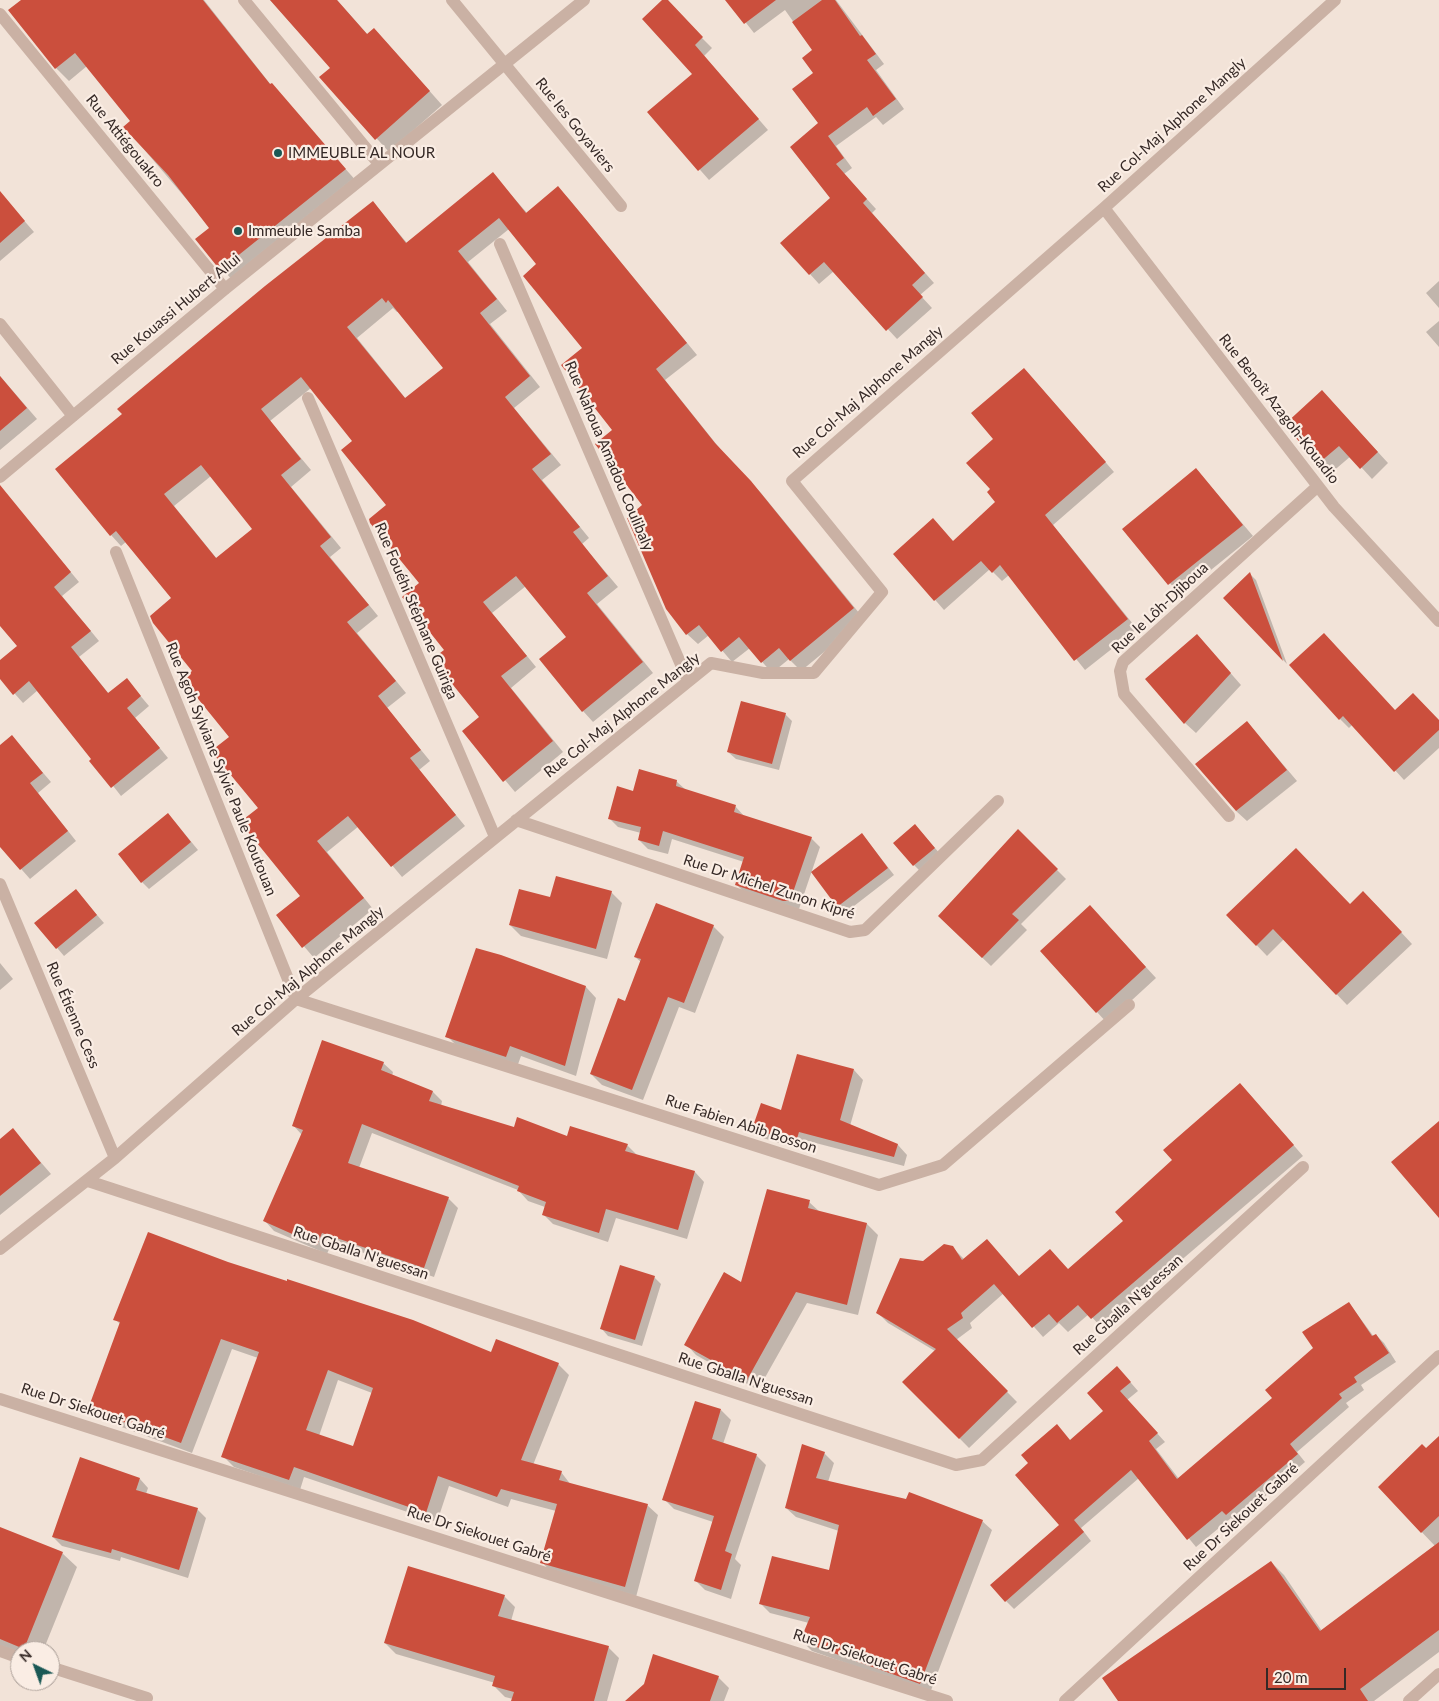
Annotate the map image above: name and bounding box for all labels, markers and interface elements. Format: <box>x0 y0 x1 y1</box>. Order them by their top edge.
street label: Rue Col-Maj Alphone Mangly <box>1094 54 1250 196</box>
street label: Rue les Goyaviers <box>531 74 619 176</box>
street label: Rue Attiégouakro <box>82 91 168 191</box>
place label: IMMEUBLE AL NOUR <box>288 144 435 162</box>
marker: IMMEUBLE AL NOUR <box>272 147 284 159</box>
place label: Immeuble Samba <box>248 222 360 240</box>
marker: Immeuble Samba <box>232 225 244 237</box>
street label: Rue Kouassi Hubert Allui <box>108 250 244 368</box>
street label: Rue Col-Maj Alphone Mangly <box>789 322 947 462</box>
street label: Rue Benoît Azagoh-Kouadio <box>1215 331 1343 487</box>
street label: Rue Nahoua Amadou Coulibaly <box>561 358 657 554</box>
street label: Rue Fouéhi Stéphane Guiriga <box>371 520 461 702</box>
street label: Rue le Lôh-Djiboua <box>1108 559 1212 657</box>
street label: Rue Agoh Sylviane Sylvie Paule Koutouan <box>162 640 280 898</box>
street label: Rue Col-Maj Alphone Mangly <box>540 649 704 781</box>
street label: Rue Dr Michel Zunon Kipré <box>681 851 857 923</box>
street label: Rue Col-Maj Alphone Mangly <box>228 902 388 1040</box>
street label: Rue Étienne Cess <box>42 959 104 1071</box>
street label: Rue Fabien Abib Bosson <box>663 1091 819 1157</box>
street label: Rue Gballa N'guessan <box>291 1223 431 1283</box>
street label: Rue Gballa N'guessan <box>1069 1251 1187 1359</box>
street label: Rue Gballa N'guessan <box>676 1349 816 1409</box>
street label: Rue Dr Siekouet Gabré <box>19 1379 167 1443</box>
street label: Rue Dr Siekouet Gabré <box>1180 1459 1302 1575</box>
street label: Rue Dr Siekouet Gabré <box>405 1502 553 1566</box>
street label: Rue Dr Siekouet Gabré <box>791 1625 939 1689</box>
north arrow <box>10 1641 60 1691</box>
text: N <box>16 1645 35 1665</box>
scale bar <box>1269 1658 1349 1690</box>
text: 20 m <box>1274 1668 1308 1686</box>

